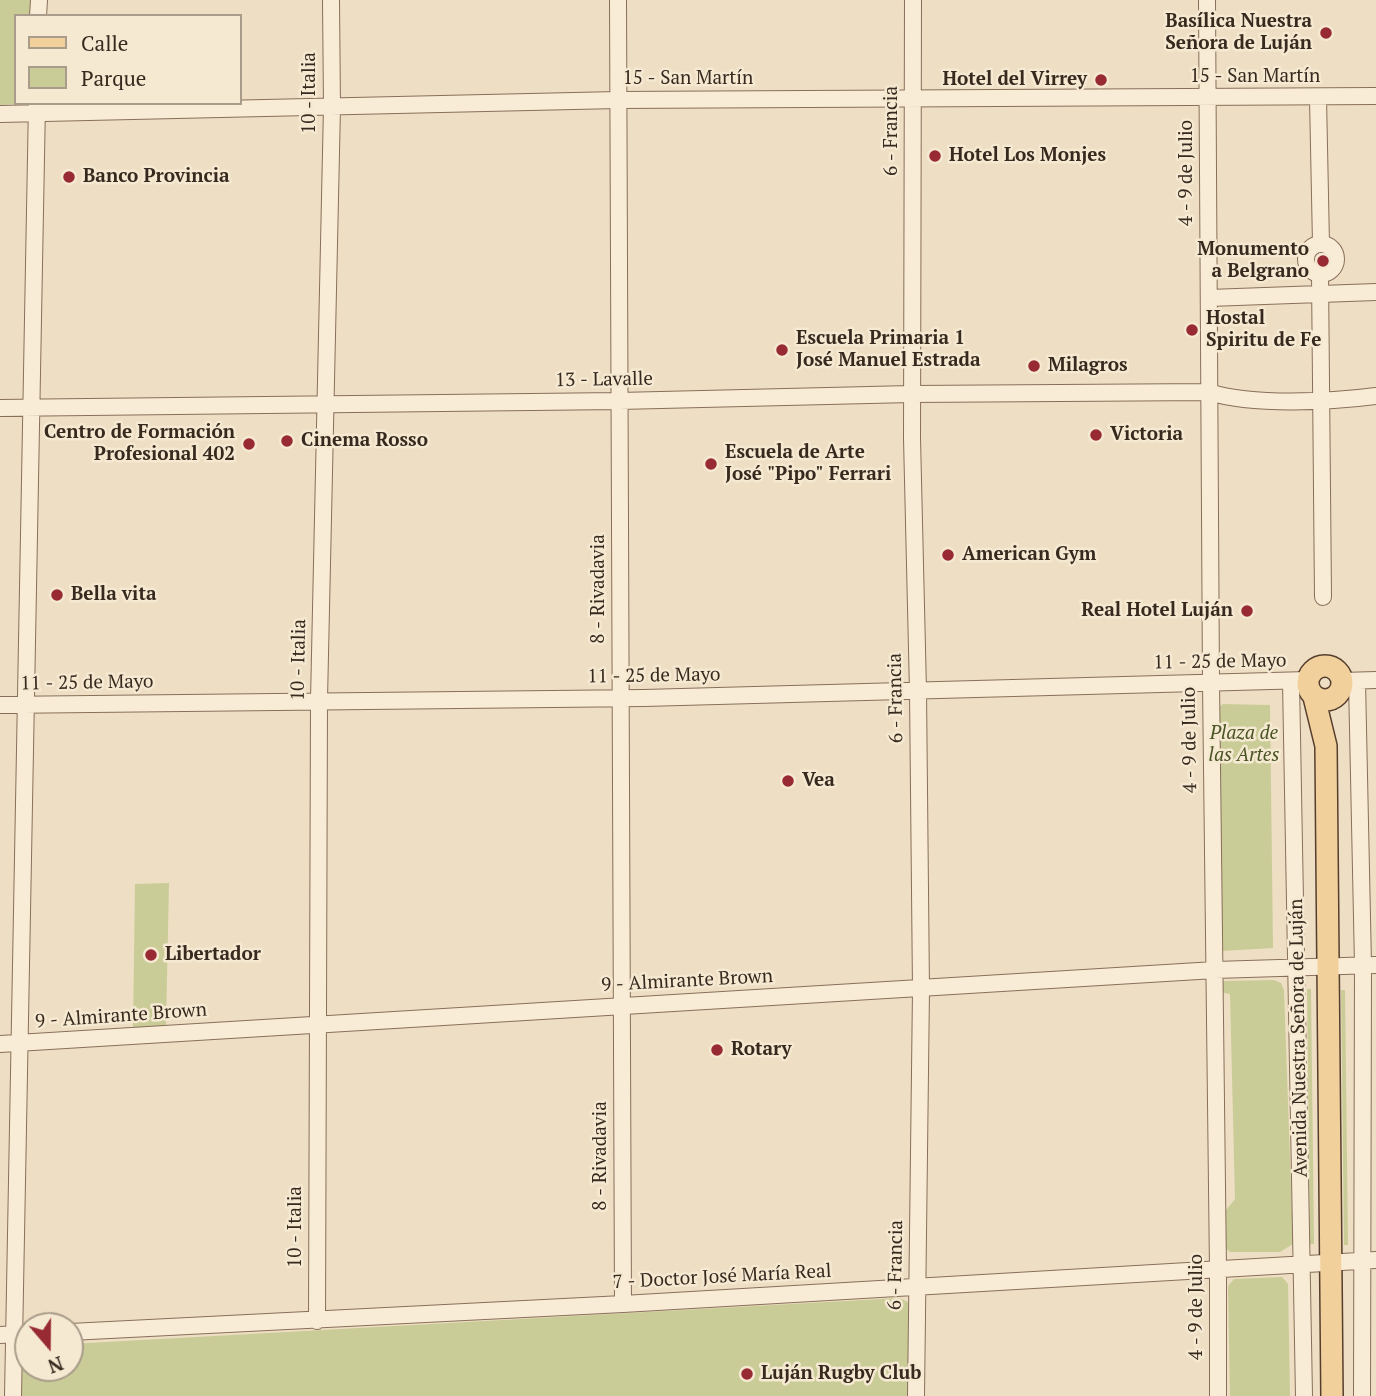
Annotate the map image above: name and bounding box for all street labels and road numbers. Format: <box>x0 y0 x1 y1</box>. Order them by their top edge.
street label: 10 - Italia <box>299 52 321 134</box>
street label: 15 - San Martín <box>1190 66 1320 88</box>
street label: 15 - San Martín <box>623 68 753 90</box>
street label: 6 - Francia <box>881 86 903 176</box>
street label: 4 - 9 de Julio <box>1176 120 1198 226</box>
street label: 13 - Lavalle <box>555 368 653 392</box>
street label: 8 - Rivadavia <box>588 534 610 644</box>
street label: 10 - Italia <box>287 619 311 701</box>
street label: 11 - 25 de Mayo <box>1153 649 1287 675</box>
street label: 6 - Francia <box>884 653 908 743</box>
street label: 11 - 25 de Mayo <box>587 663 721 689</box>
street label: 11 - 25 de Mayo <box>20 670 154 696</box>
street label: 4 - 9 de Julio <box>1178 687 1202 793</box>
street label: Avenida Nuestra Señora de Luján <box>1285 898 1313 1178</box>
street label: 9 - Almirante Brown <box>601 965 773 997</box>
street label: 9 - Almirante Brown <box>34 999 208 1033</box>
street label: 8 - Rivadavia <box>590 1101 612 1211</box>
street label: 10 - Italia <box>285 1186 307 1268</box>
street label: 6 - Francia <box>884 1220 908 1310</box>
street label: 4 - 9 de Julio <box>1186 1254 1208 1360</box>
street label: 7 - Doctor José María Real <box>612 1260 832 1294</box>

